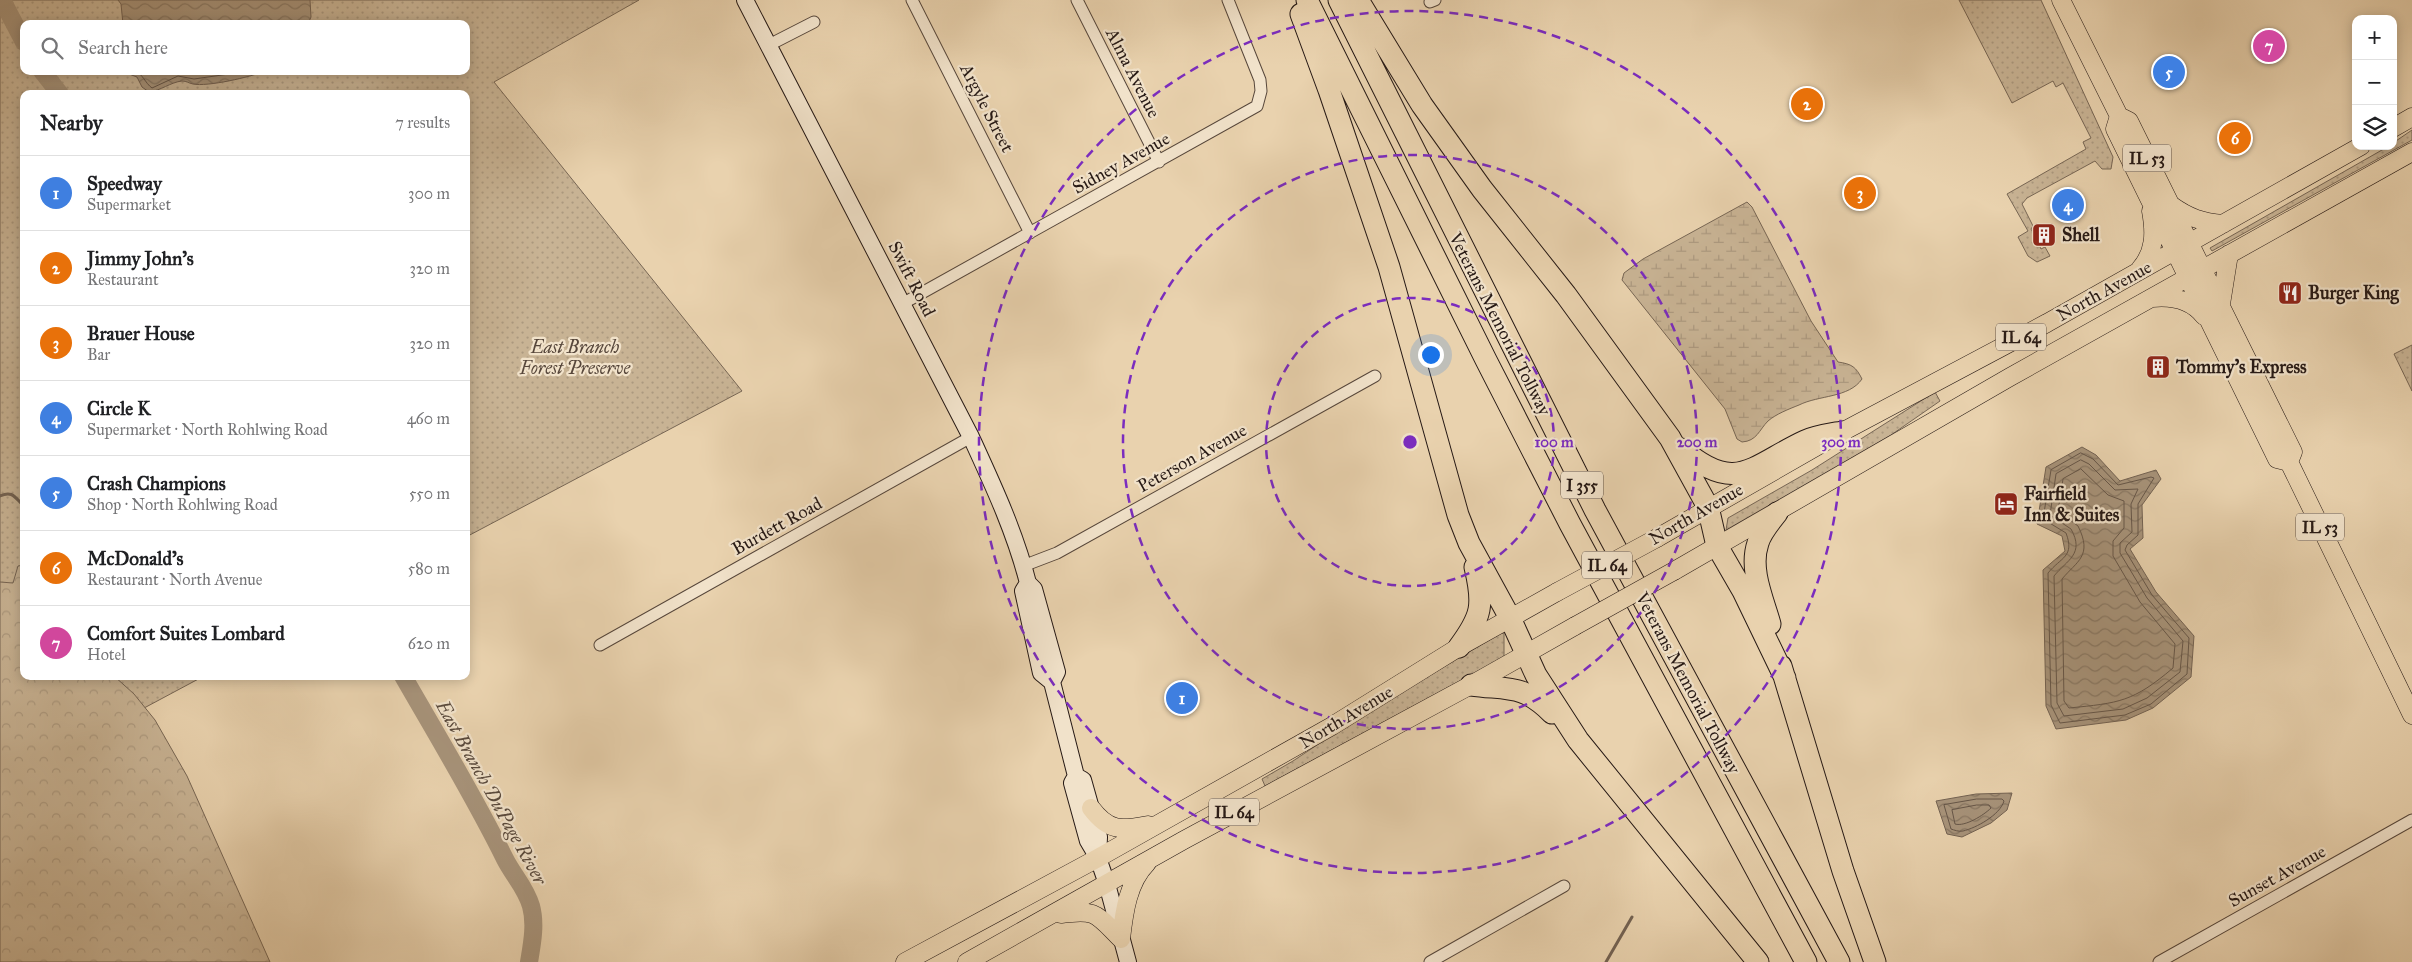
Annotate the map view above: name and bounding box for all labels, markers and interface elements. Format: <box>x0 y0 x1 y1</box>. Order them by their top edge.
map controls <box>2352 15 2397 150</box>
button: + <box>2352 15 2397 60</box>
search box <box>20 20 470 75</box>
street label: Alma Avenue <box>1101 24 1165 121</box>
pin: 7 <box>2253 27 2285 65</box>
icon: search <box>38 34 66 62</box>
text: Search here <box>78 36 168 59</box>
pin: 5 <box>2153 53 2185 91</box>
street label: Argyle Street <box>954 59 1019 157</box>
button: − <box>2352 60 2397 105</box>
pin: 2 <box>1791 85 1823 123</box>
button: layers <box>2352 105 2397 150</box>
text: Nearby <box>40 110 103 136</box>
text: 7 results <box>395 113 450 132</box>
pin: 6 <box>2219 119 2251 157</box>
street label: Sidney Avenue <box>1069 127 1173 199</box>
road number: IL 53 <box>2123 144 2171 172</box>
text: Speedway <box>87 172 162 195</box>
pin: 3 <box>1844 174 1876 212</box>
text: 1 <box>53 184 59 203</box>
text: 300 m <box>408 184 450 203</box>
pin: 4 <box>2052 186 2084 224</box>
text: Supermarket <box>87 195 171 214</box>
building icon: Shell <box>2031 222 2057 248</box>
place label: Shell <box>2062 224 2101 246</box>
street label: Veterans Memorial Tollway <box>1444 228 1556 420</box>
street label: Swift Road <box>884 238 940 320</box>
text: Jimmy John's <box>87 247 194 270</box>
street label: North Avenue <box>2053 256 2155 326</box>
text: 2 <box>52 259 60 278</box>
text: 320 m <box>410 259 450 278</box>
text: Restaurant <box>87 270 159 289</box>
restaurant icon: Burger King <box>2277 280 2303 306</box>
place label: Burger King <box>2308 282 2399 305</box>
text: Brauer House <box>87 322 195 345</box>
road number: IL 64 <box>1996 324 2046 351</box>
text: 3 <box>53 334 59 353</box>
text: 320 m <box>410 334 450 353</box>
park label: East Branch Forest Preserve <box>519 336 631 379</box>
your location <box>1418 342 1444 368</box>
text: Bar <box>87 345 110 364</box>
building icon: Tommy's Express <box>2145 354 2171 380</box>
place label: Tommy's Express <box>2175 356 2307 379</box>
text: Circle K <box>87 397 151 420</box>
text: 4 <box>52 409 60 428</box>
text: 460 m <box>407 409 450 428</box>
street label: Peterson Avenue <box>1134 419 1250 497</box>
text: Supermarket · North Rohlwing Road <box>87 420 328 439</box>
centre of rings <box>1401 433 1419 451</box>
text: 100 m <box>1534 433 1574 451</box>
text: 200 m <box>1677 433 1718 451</box>
text: 300 m <box>1821 433 1861 452</box>
text: Crash Champions <box>87 472 226 495</box>
road number: I 355 <box>1561 472 1603 498</box>
street label: North Avenue <box>1645 478 1747 550</box>
place label: Fairfield Inn & Suites <box>2024 483 2120 526</box>
text: 5 <box>52 484 60 503</box>
text: 550 m <box>409 484 450 503</box>
hotel icon: Fairfield Inn & Suites <box>1993 491 2019 517</box>
street label: Burdett Road <box>728 492 826 560</box>
text: Shop · North Rohlwing Road <box>87 495 278 514</box>
road number: IL 53 <box>2296 514 2344 540</box>
text: McDonald's <box>87 547 183 570</box>
road number: IL 64 <box>1582 552 1632 578</box>
text: 6 <box>52 559 60 578</box>
text: 580 m <box>408 559 450 578</box>
text: Restaurant · North Avenue <box>87 570 262 589</box>
street label: Veterans Memorial Tollway <box>1630 588 1745 778</box>
text: Comfort Suites Lombard <box>87 622 285 645</box>
text: 7 <box>52 634 60 653</box>
text: 620 m <box>408 634 450 653</box>
text: Hotel <box>87 645 125 664</box>
pin: 1 <box>1166 679 1198 717</box>
street label: North Avenue <box>1295 680 1397 754</box>
water label: East Branch DuPage River <box>431 695 552 889</box>
road number: IL 64 <box>1209 799 1259 826</box>
street label: Sunset Avenue <box>2224 840 2330 912</box>

